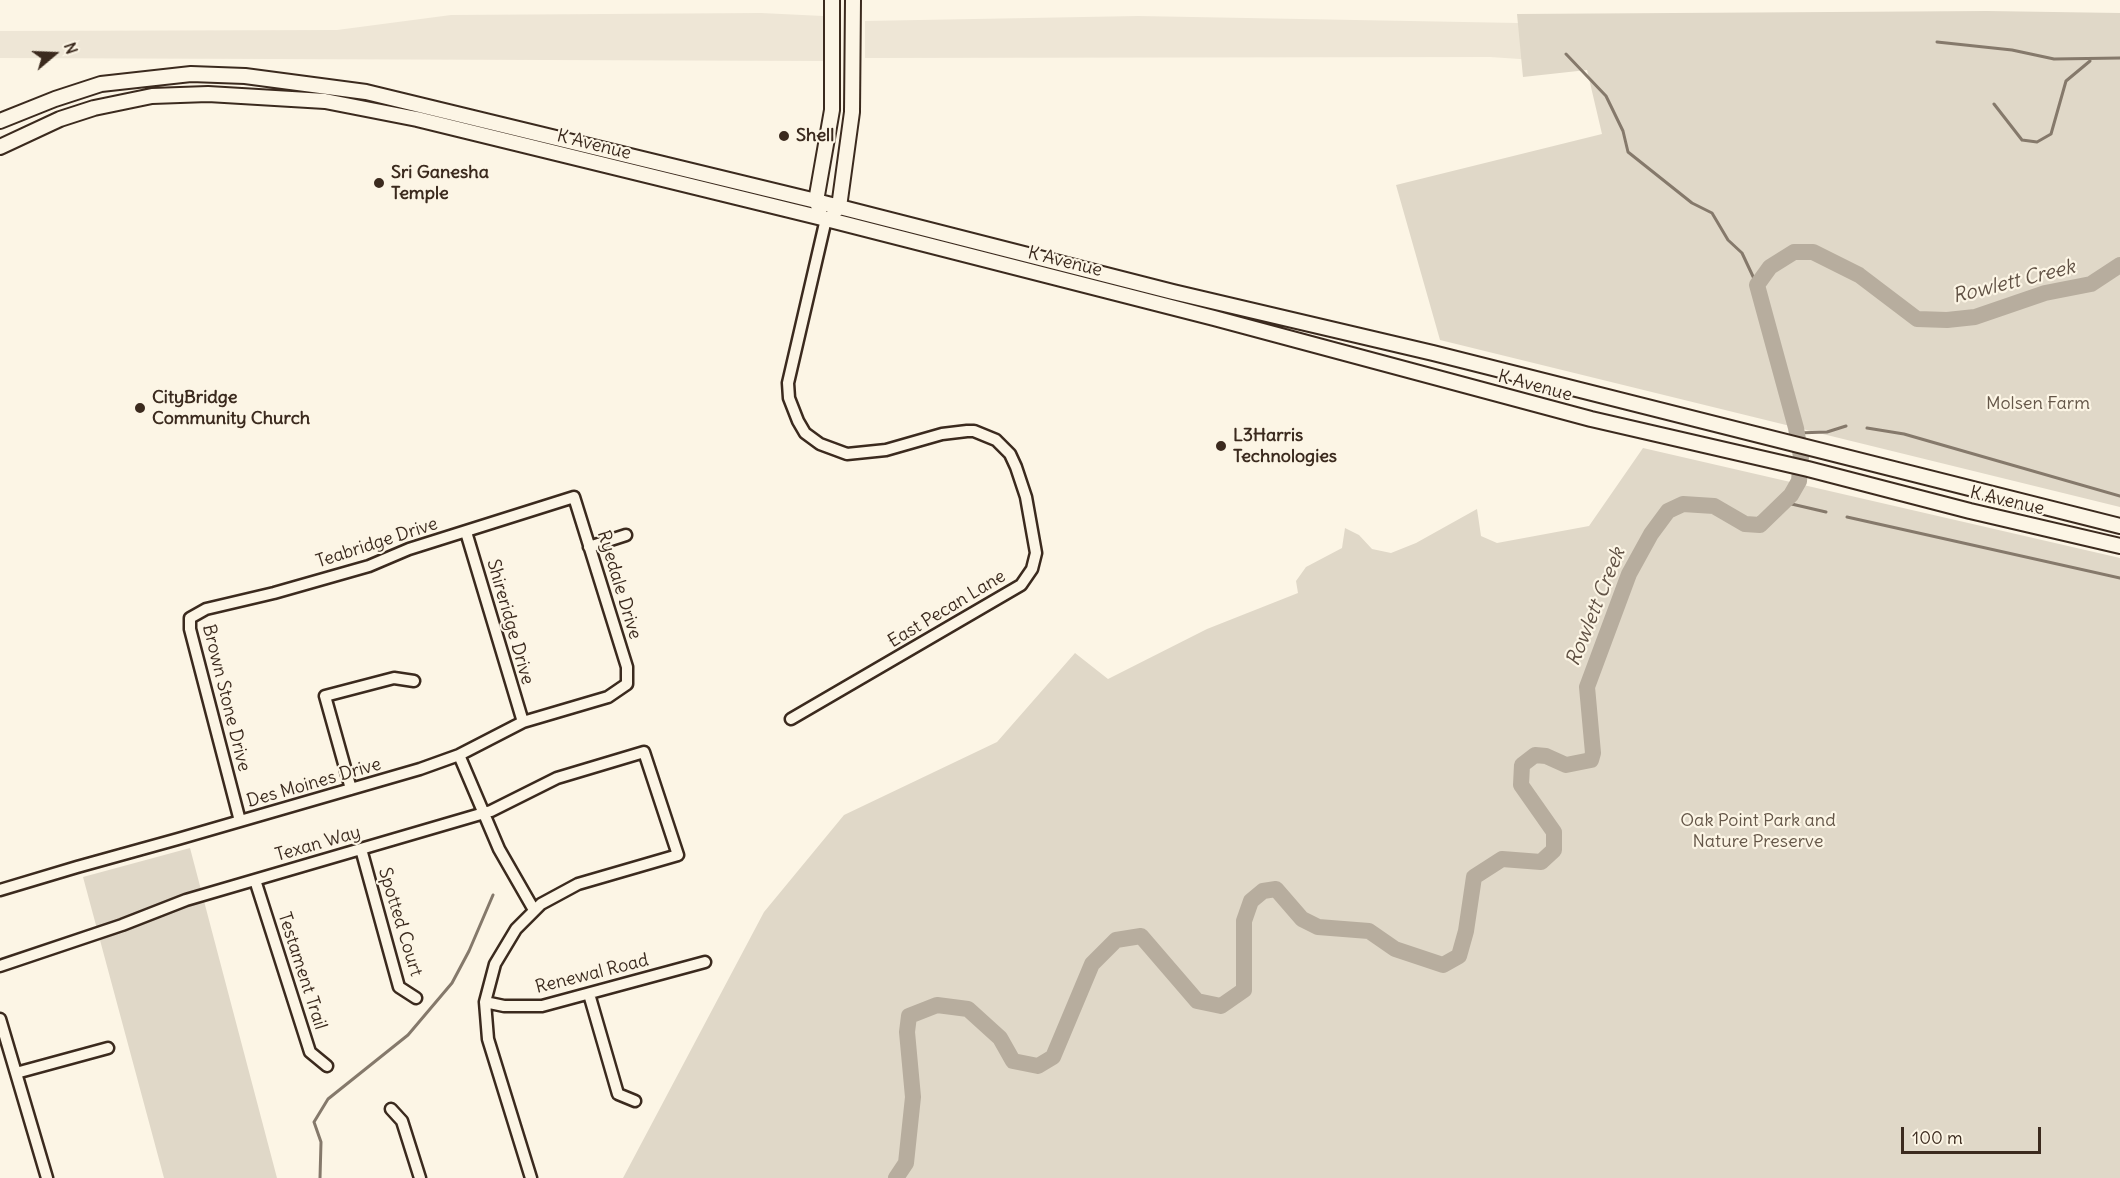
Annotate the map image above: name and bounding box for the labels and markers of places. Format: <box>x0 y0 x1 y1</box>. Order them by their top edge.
place label: Shell <box>796 125 834 147</box>
marker: Shell <box>777 129 791 143</box>
place label: Sri Ganesha Temple <box>391 162 489 204</box>
marker: Sri Ganesha Temple <box>372 176 386 190</box>
place label: CityBridge Community Church <box>152 387 310 430</box>
marker: CityBridge Community Church <box>133 401 147 415</box>
place label: L3Harris Technologies <box>1233 425 1337 468</box>
marker: L3Harris Technologies <box>1214 439 1228 453</box>

